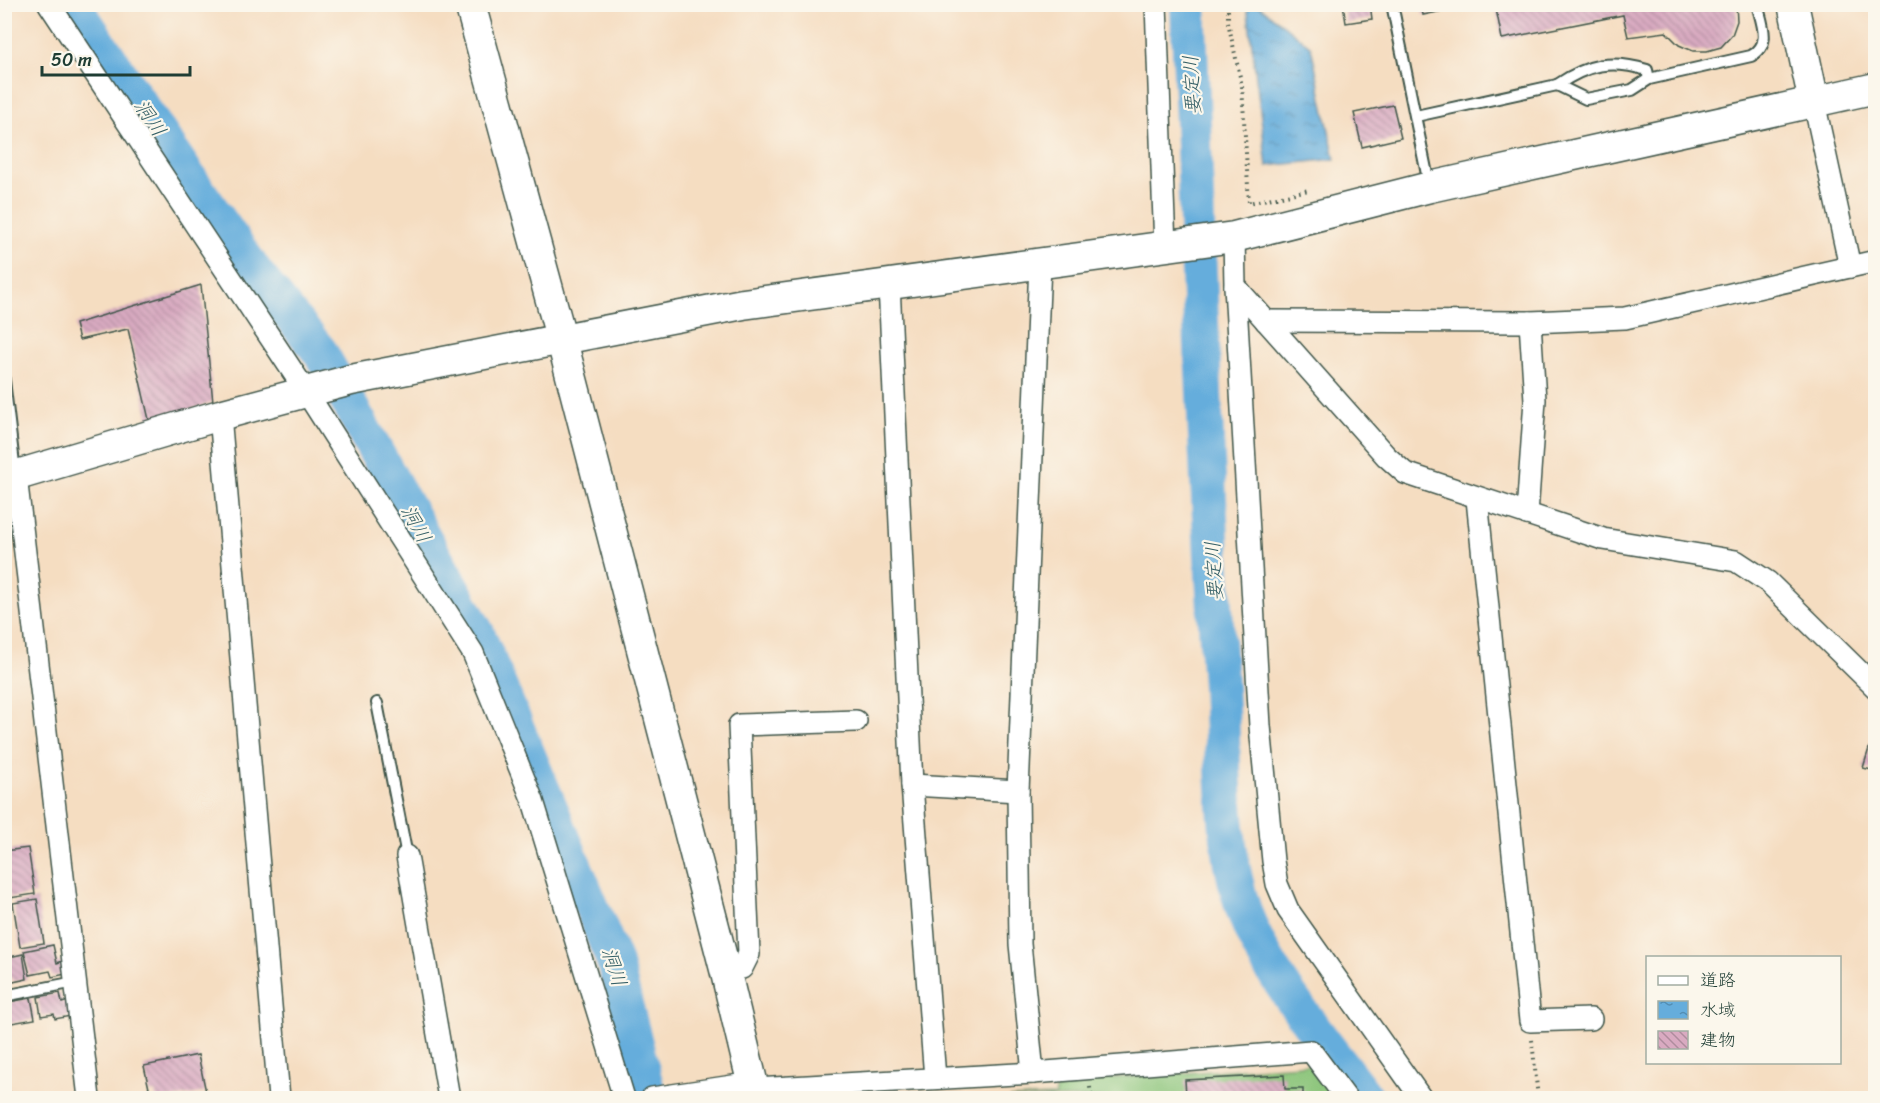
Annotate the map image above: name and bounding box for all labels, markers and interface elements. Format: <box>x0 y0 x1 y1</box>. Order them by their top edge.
scale bar <box>42 39 190 77</box>
text: 50 m <box>51 44 92 76</box>
water label: 要定川 <box>1173 54 1211 116</box>
water label: 洞川 <box>124 92 176 144</box>
water label: 洞川 <box>391 498 441 550</box>
water label: 要定川 <box>1195 540 1233 602</box>
water label: 洞川 <box>591 943 637 991</box>
legend <box>1646 956 1841 1064</box>
text: 道路 <box>1700 964 1736 996</box>
text: 水域 <box>1700 994 1736 1026</box>
text: 建物 <box>1700 1024 1736 1056</box>

